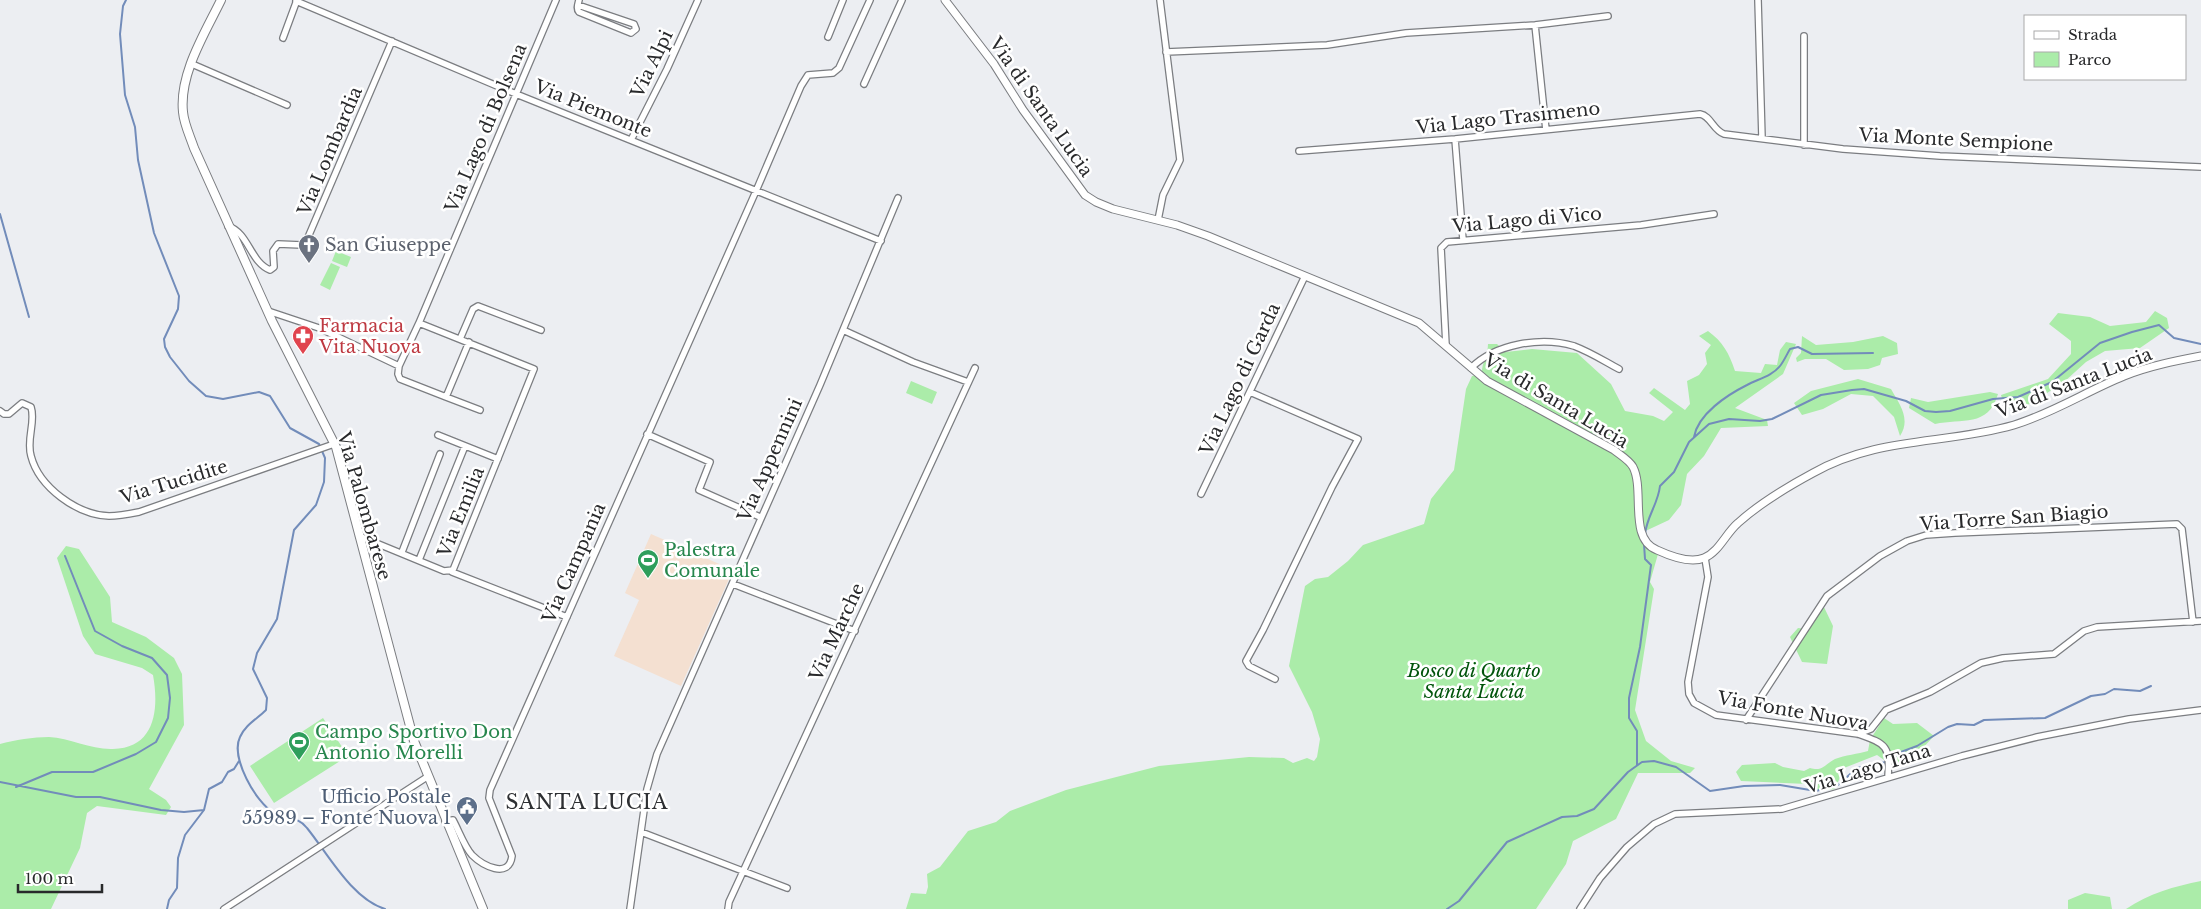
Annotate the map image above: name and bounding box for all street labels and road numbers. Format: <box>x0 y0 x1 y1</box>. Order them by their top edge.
street label: Via Alpi <box>626 27 678 102</box>
street label: Via di Santa Lucia <box>984 32 1097 181</box>
street label: Via Lago di Bolsena <box>440 40 532 217</box>
street label: Via Piemonte <box>530 75 655 143</box>
street label: Via Lombardia <box>293 83 367 220</box>
street label: Via Lago Trasimeno <box>1414 97 1601 139</box>
street label: Via Monte Sempione <box>1857 124 2054 156</box>
street label: Via Lago di Vico <box>1450 203 1603 238</box>
street label: Via Lago di Garda <box>1195 299 1285 459</box>
street label: Via di Santa Lucia <box>1992 343 2155 423</box>
street label: Via di Santa Lucia <box>1479 349 1632 453</box>
street label: Via Appennini <box>733 395 807 526</box>
street label: Via Palombarese <box>332 428 396 583</box>
street label: Via Tucidite <box>117 455 230 509</box>
street label: Via Emilia <box>433 464 489 561</box>
street label: Via Campania <box>537 499 610 628</box>
street label: Via Torre San Biagio <box>1918 500 2109 536</box>
street label: Via Marche <box>804 580 869 685</box>
street label: Via Fonte Nuova <box>1715 687 1870 735</box>
street label: Via Lago Tana <box>1802 739 1933 799</box>

